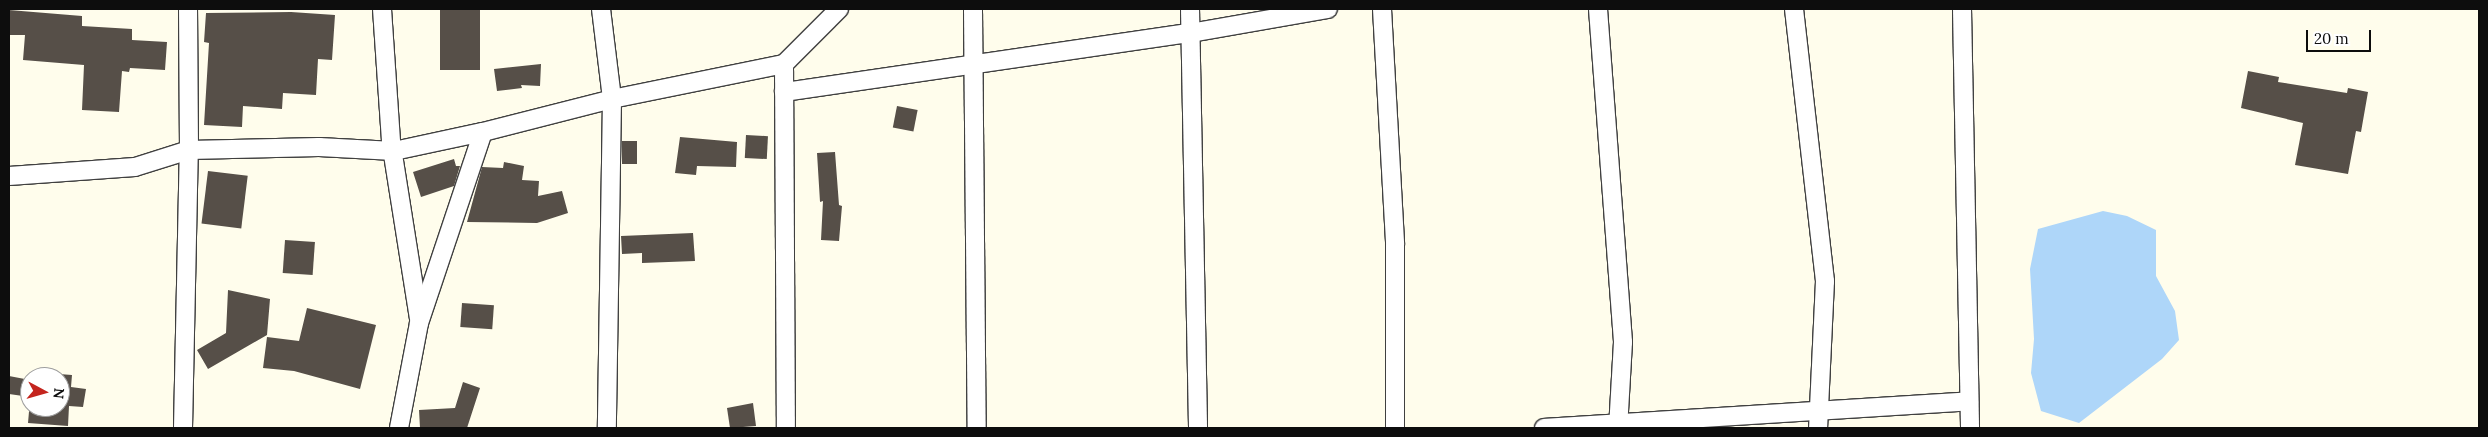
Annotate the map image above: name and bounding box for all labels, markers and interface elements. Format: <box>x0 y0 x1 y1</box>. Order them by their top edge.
scale bar <box>2308 20 2373 52</box>
text: 20 m <box>2314 29 2349 48</box>
north arrow <box>20 367 70 417</box>
text: N <box>49 387 68 400</box>

